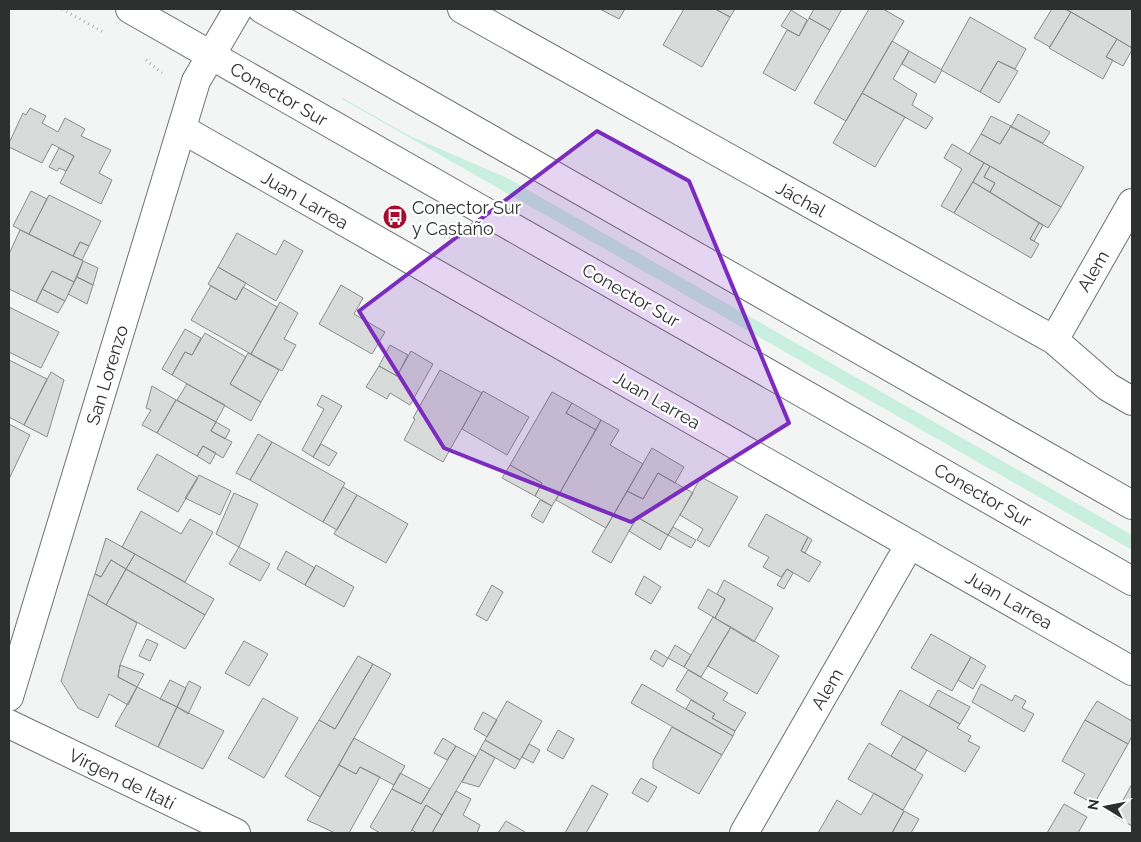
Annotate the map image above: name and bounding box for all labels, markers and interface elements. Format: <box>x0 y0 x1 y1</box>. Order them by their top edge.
street label: Conector Sur <box>227 58 332 131</box>
street label: Juan Larrea <box>258 167 352 233</box>
street label: Jáchal <box>773 177 830 221</box>
place label: Conector Sur y Castaño <box>412 197 522 239</box>
bus stop icon: Conector Sur y Castaño <box>382 204 408 230</box>
street label: Alem <box>1073 247 1113 295</box>
street label: Conector Sur <box>579 259 684 332</box>
street label: San Lorenzo <box>82 322 132 427</box>
street label: Juan Larrea <box>610 367 704 433</box>
street label: Conector Sur <box>931 459 1036 532</box>
street label: Juan Larrea <box>962 567 1056 633</box>
street label: Alem <box>807 665 847 713</box>
street label: Virgen de Itatí <box>66 744 179 814</box>
north arrow <box>1081 782 1131 832</box>
text: N <box>1084 798 1102 811</box>

